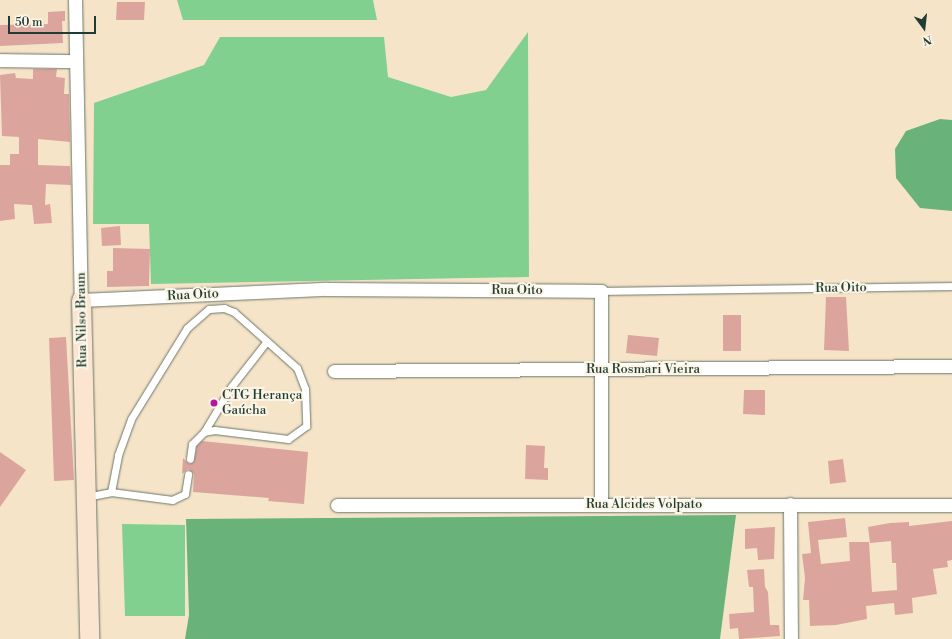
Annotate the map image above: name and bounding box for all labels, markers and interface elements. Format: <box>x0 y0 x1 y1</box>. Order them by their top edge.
scale bar <box>10 8 98 34</box>
north arrow <box>904 8 944 48</box>
text: 50 m <box>15 15 43 30</box>
text: N <box>921 32 933 47</box>
street label: Rua Nilso Braun <box>73 272 91 368</box>
street label: Rua Oito <box>815 280 867 296</box>
street label: Rua Oito <box>491 282 543 298</box>
street label: Rua Oito <box>167 286 219 304</box>
street label: Rua Rosmari Vieira <box>586 361 700 377</box>
place label: CTG Herança Gaúcha <box>222 388 302 419</box>
marker: CTG Herança Gaúcha <box>209 398 219 408</box>
street label: Rua Alcides Volpato <box>586 496 702 512</box>

